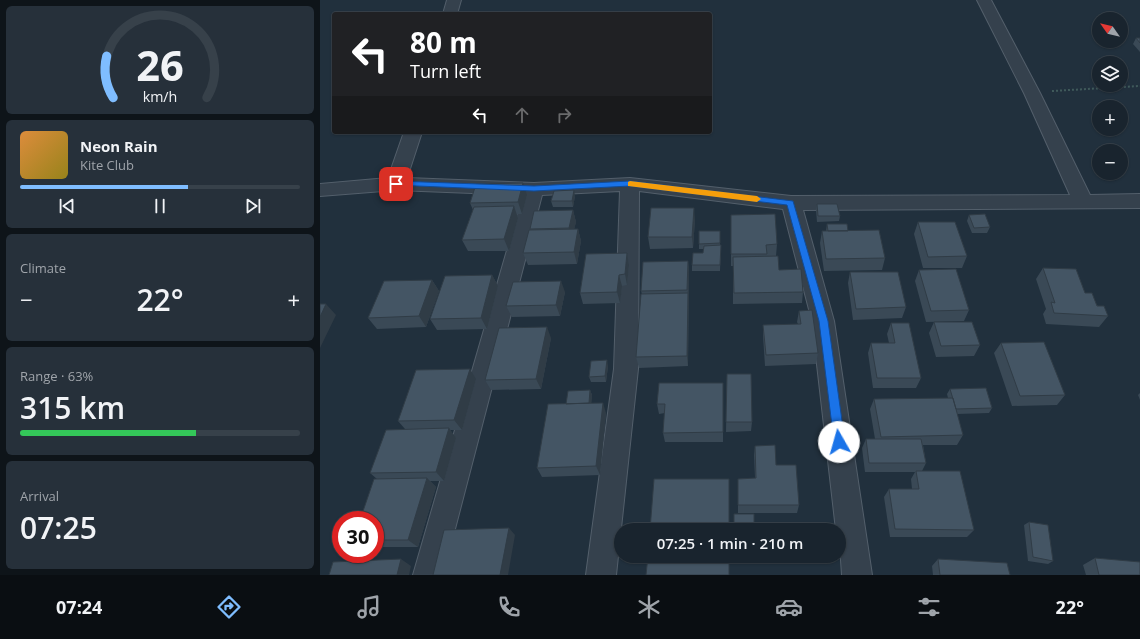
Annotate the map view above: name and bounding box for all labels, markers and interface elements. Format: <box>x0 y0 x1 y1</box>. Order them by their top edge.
north arrow <box>1092 12 1128 48</box>
map controls <box>1092 12 1128 180</box>
text: 80 m <box>410 23 477 61</box>
icon: left <box>344 28 396 80</box>
text: 26 <box>136 37 184 93</box>
button: layers <box>1092 56 1128 92</box>
text: Turn left <box>410 59 481 83</box>
text: km/h <box>143 86 177 105</box>
button: + <box>1092 100 1128 136</box>
icon: left <box>469 104 491 126</box>
icon: ahead <box>511 104 533 126</box>
icon: right <box>553 104 575 126</box>
text: Neon Rain <box>80 136 158 156</box>
button: − <box>1092 144 1128 180</box>
text: Kite Club <box>80 156 134 174</box>
pin <box>379 167 413 201</box>
icon: arrive <box>385 173 407 195</box>
icon: previous <box>56 195 78 217</box>
icon: pause <box>149 195 171 217</box>
icon: next <box>242 195 264 217</box>
text: Climate <box>20 259 66 277</box>
text: 22° <box>136 279 184 320</box>
text: − <box>20 284 33 314</box>
text: + <box>287 284 300 314</box>
text: Range · 63% <box>20 367 93 385</box>
text: 315 km <box>20 387 125 428</box>
position arrow <box>818 421 860 463</box>
text: Arrival <box>20 487 59 505</box>
text: 07:25 <box>20 507 97 548</box>
speed limit sign: 30 <box>332 511 384 563</box>
text: 07:25 · 1 min · 210 m <box>657 533 803 553</box>
icon: directions <box>215 593 243 621</box>
icon: music <box>355 593 383 621</box>
icon: phone <box>495 593 523 621</box>
icon: climate <box>635 593 663 621</box>
icon: car <box>775 593 803 621</box>
icon: filters <box>915 593 943 621</box>
text: 07:24 <box>56 595 102 619</box>
text: 22° <box>1056 595 1084 619</box>

